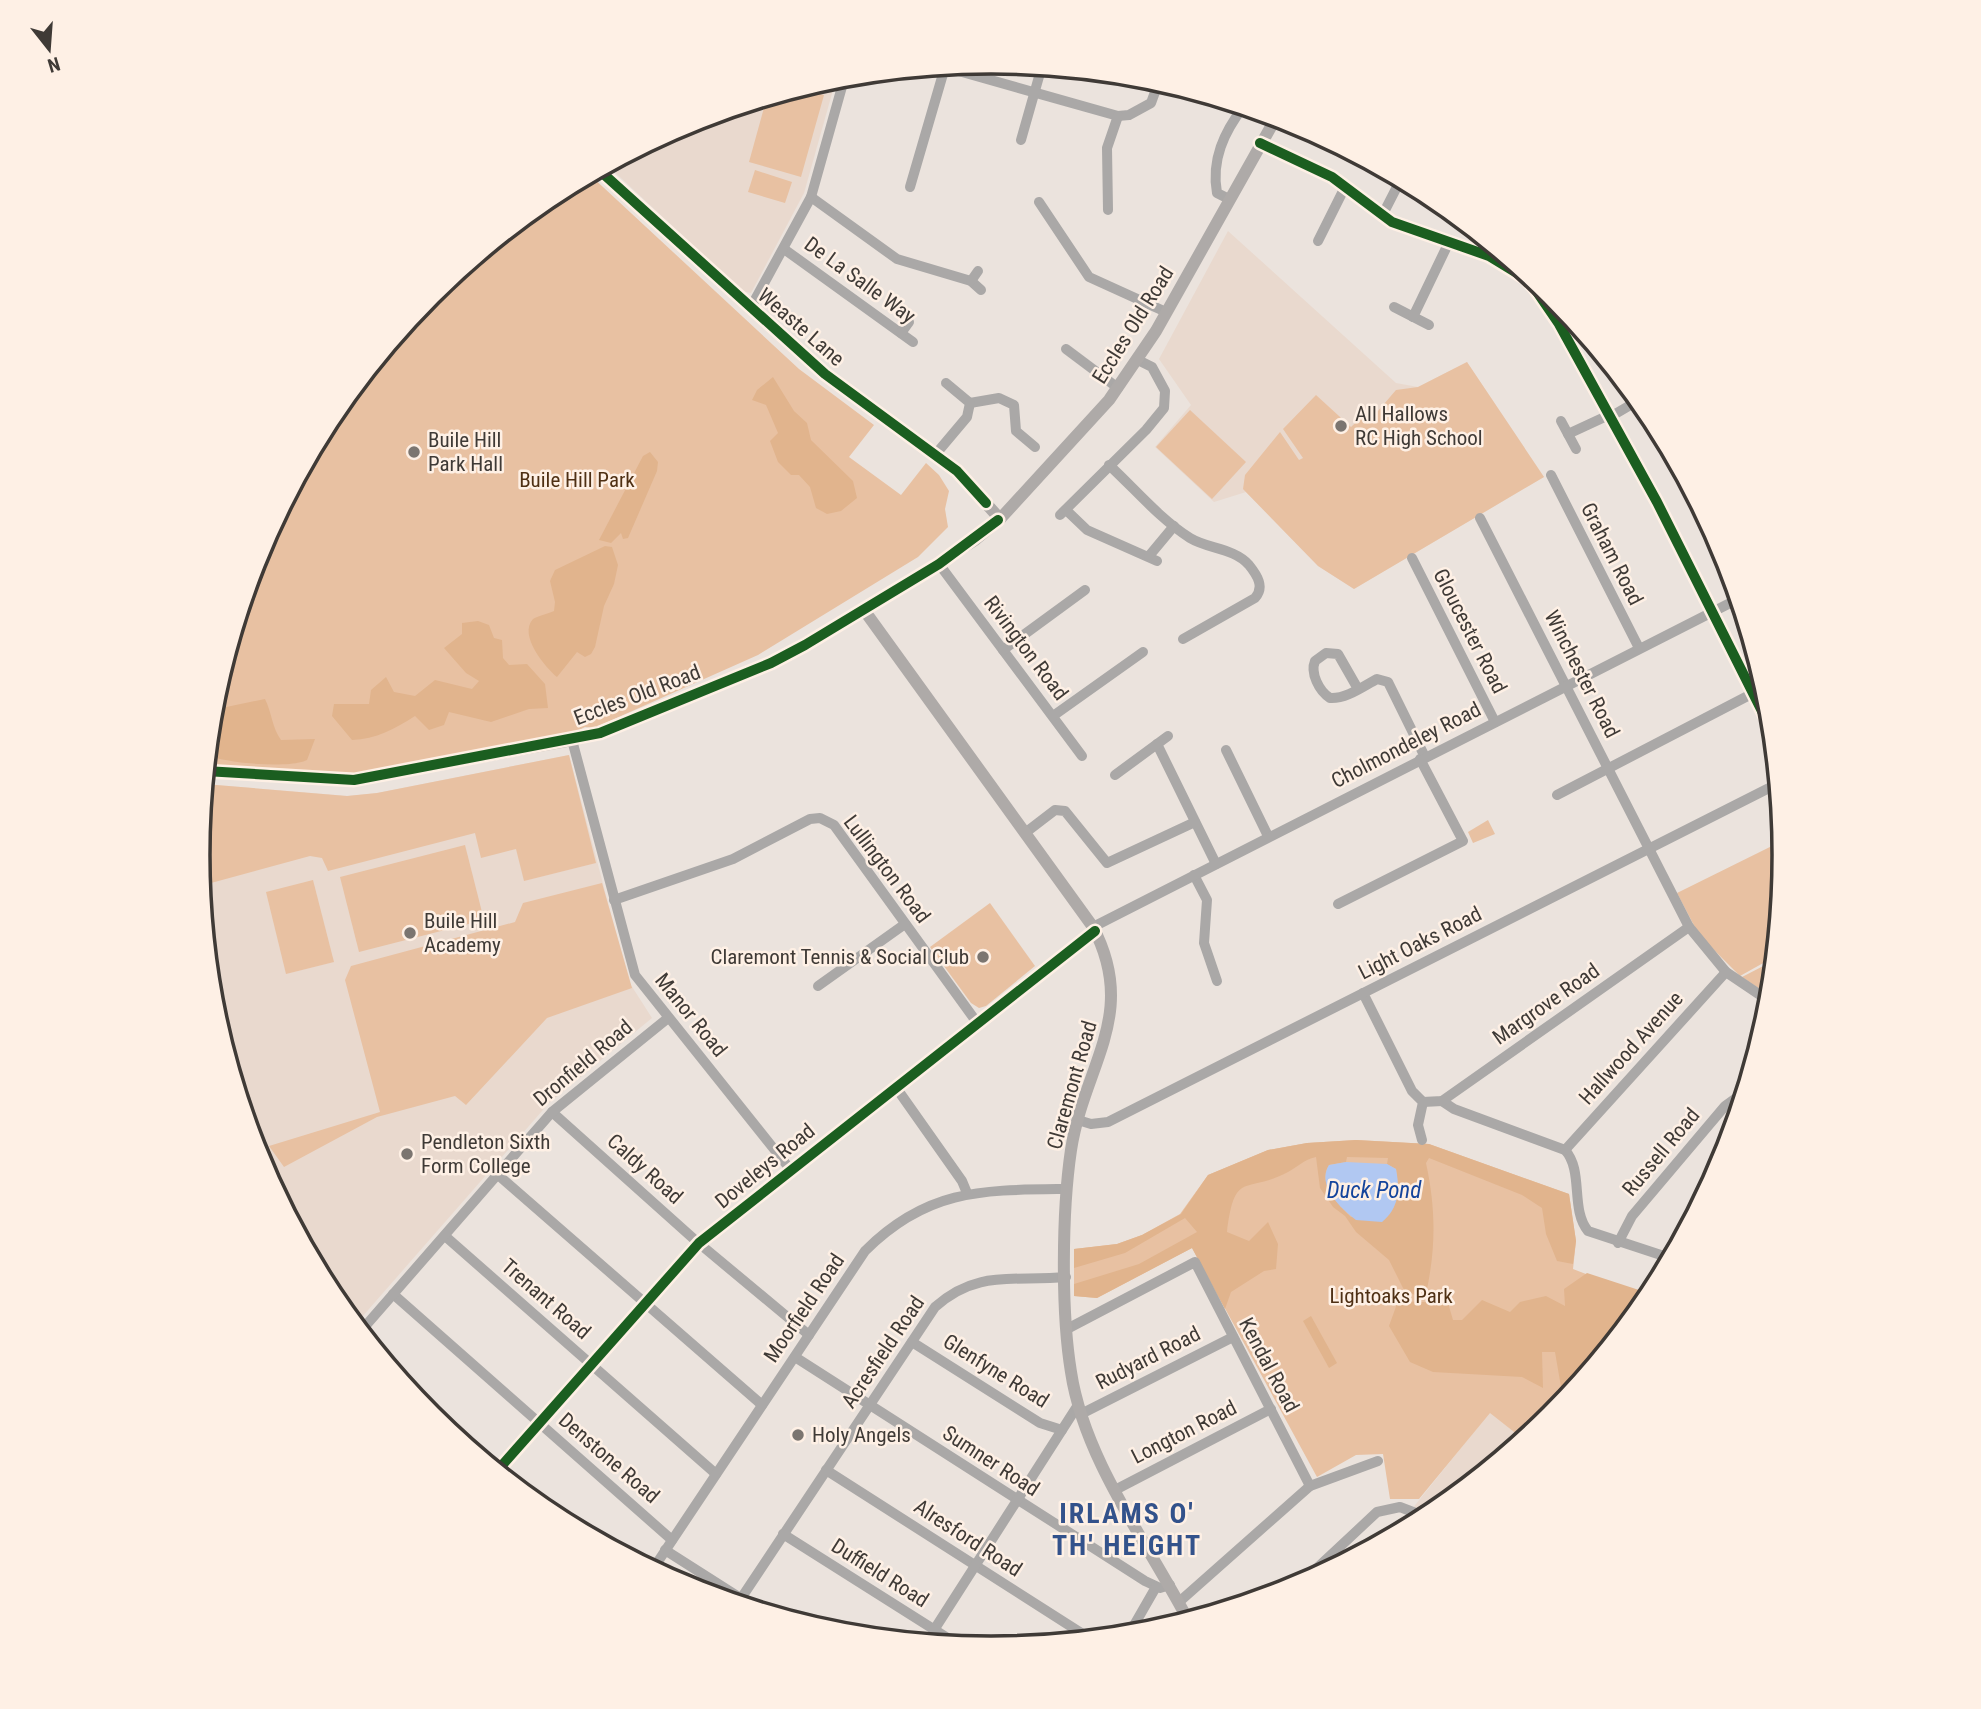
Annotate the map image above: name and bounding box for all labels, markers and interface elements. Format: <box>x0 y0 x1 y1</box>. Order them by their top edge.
north arrow <box>14 14 84 84</box>
text: N <box>45 52 63 77</box>
street label: De La Salle Way <box>800 232 920 328</box>
street label: Eccles Old Road <box>1087 262 1179 388</box>
street label: Weaste Lane <box>753 283 849 371</box>
place label: All Hallows RC High School <box>1355 402 1483 450</box>
marker: All Hallows RC High School <box>1333 418 1349 434</box>
place label: Buile Hill Park Hall <box>428 428 503 476</box>
marker: Buile Hill Park Hall <box>406 444 422 460</box>
park label: Buile Hill Park <box>519 468 635 492</box>
street label: Graham Road <box>1576 499 1648 609</box>
street label: Gloucester Road <box>1428 565 1512 697</box>
street label: Rivington Road <box>979 591 1073 705</box>
street label: Winchester Road <box>1540 606 1624 742</box>
street label: Eccles Old Road <box>570 660 704 730</box>
street label: Cholmondeley Road <box>1327 697 1485 793</box>
street label: Lullington Road <box>839 811 935 927</box>
street label: Light Oaks Road <box>1354 902 1486 984</box>
place label: Buile Hill Academy <box>424 909 501 957</box>
marker: Buile Hill Academy <box>402 925 418 941</box>
place label: Claremont Tennis & Social Club <box>711 945 969 969</box>
marker: Claremont Tennis & Social Club <box>975 949 991 965</box>
street label: Margrove Road <box>1488 958 1604 1050</box>
street label: Manor Road <box>650 969 732 1061</box>
street label: Hallwood Avenue <box>1574 987 1688 1109</box>
street label: Dronfield Road <box>529 1015 637 1111</box>
street label: Claremont Road <box>1042 1018 1102 1152</box>
street label: Russell Road <box>1617 1103 1705 1201</box>
street label: Doveleys Road <box>710 1119 820 1213</box>
street label: Caldy Road <box>602 1129 688 1209</box>
place label: Pendleton Sixth Form College <box>421 1130 550 1178</box>
marker: Pendleton Sixth Form College <box>399 1146 415 1162</box>
water label: Duck Pond <box>1327 1177 1422 1204</box>
street label: Moorfield Road <box>759 1249 849 1367</box>
street label: Trenant Road <box>497 1254 595 1344</box>
park label: Lightoaks Park <box>1329 1284 1453 1308</box>
street label: Acresfield Road <box>837 1291 929 1413</box>
street label: Kendal Road <box>1234 1314 1304 1416</box>
street label: Rudyard Road <box>1092 1321 1204 1395</box>
street label: Glenfyne Road <box>939 1329 1053 1413</box>
street label: Longton Road <box>1127 1395 1241 1469</box>
street label: Denstone Road <box>554 1408 664 1508</box>
street label: Sumner Road <box>938 1421 1044 1501</box>
place label: Holy Angels <box>812 1423 911 1447</box>
marker: Holy Angels <box>790 1427 806 1443</box>
street label: Alresford Road <box>910 1494 1026 1582</box>
district label: IRLAMS O' TH' HEIGHT <box>1052 1497 1202 1562</box>
street label: Duffield Road <box>827 1534 933 1612</box>

